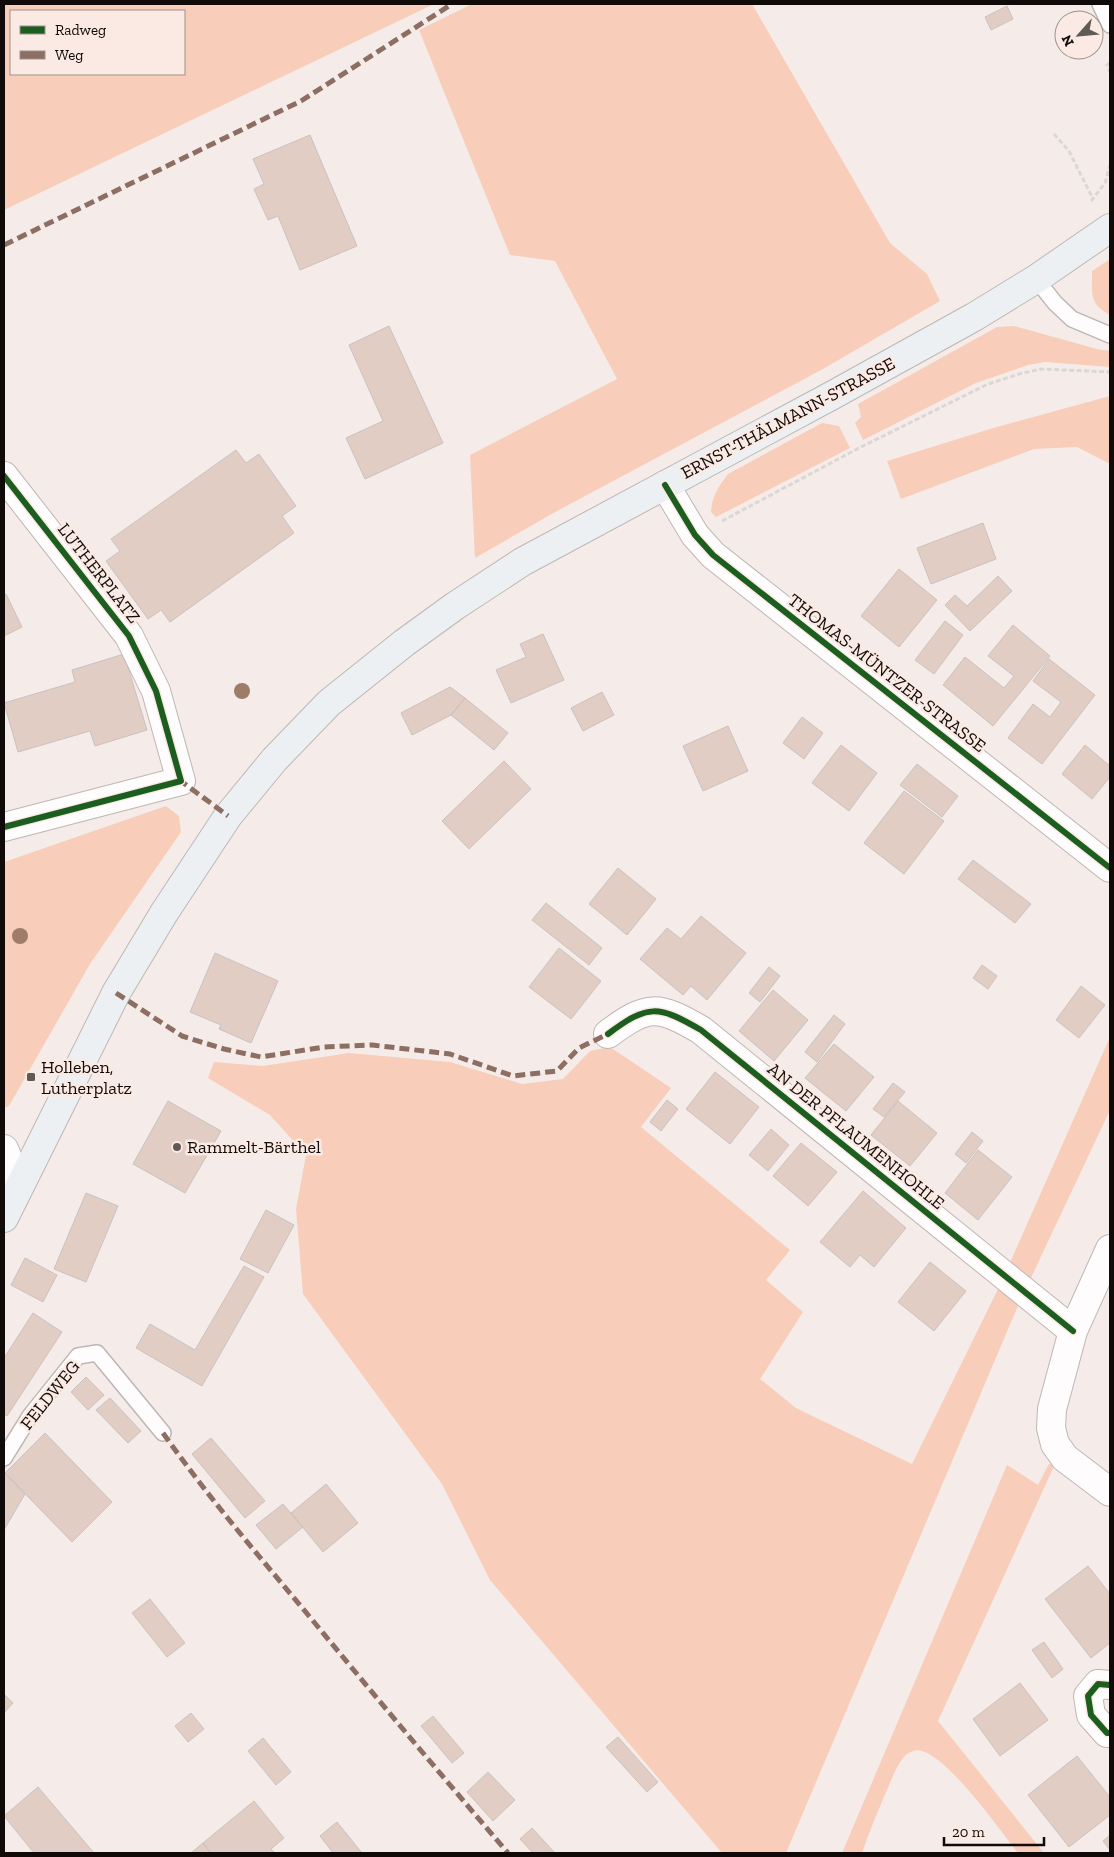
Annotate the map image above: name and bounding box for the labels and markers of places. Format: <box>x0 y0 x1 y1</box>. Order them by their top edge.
place label: Holleben, Lutherplatz <box>41 1056 132 1099</box>
marker: Holleben, Lutherplatz <box>25 1071 37 1083</box>
place label: Rammelt-Bärthel <box>187 1136 321 1158</box>
marker: Rammelt-Bärthel <box>171 1141 183 1153</box>

